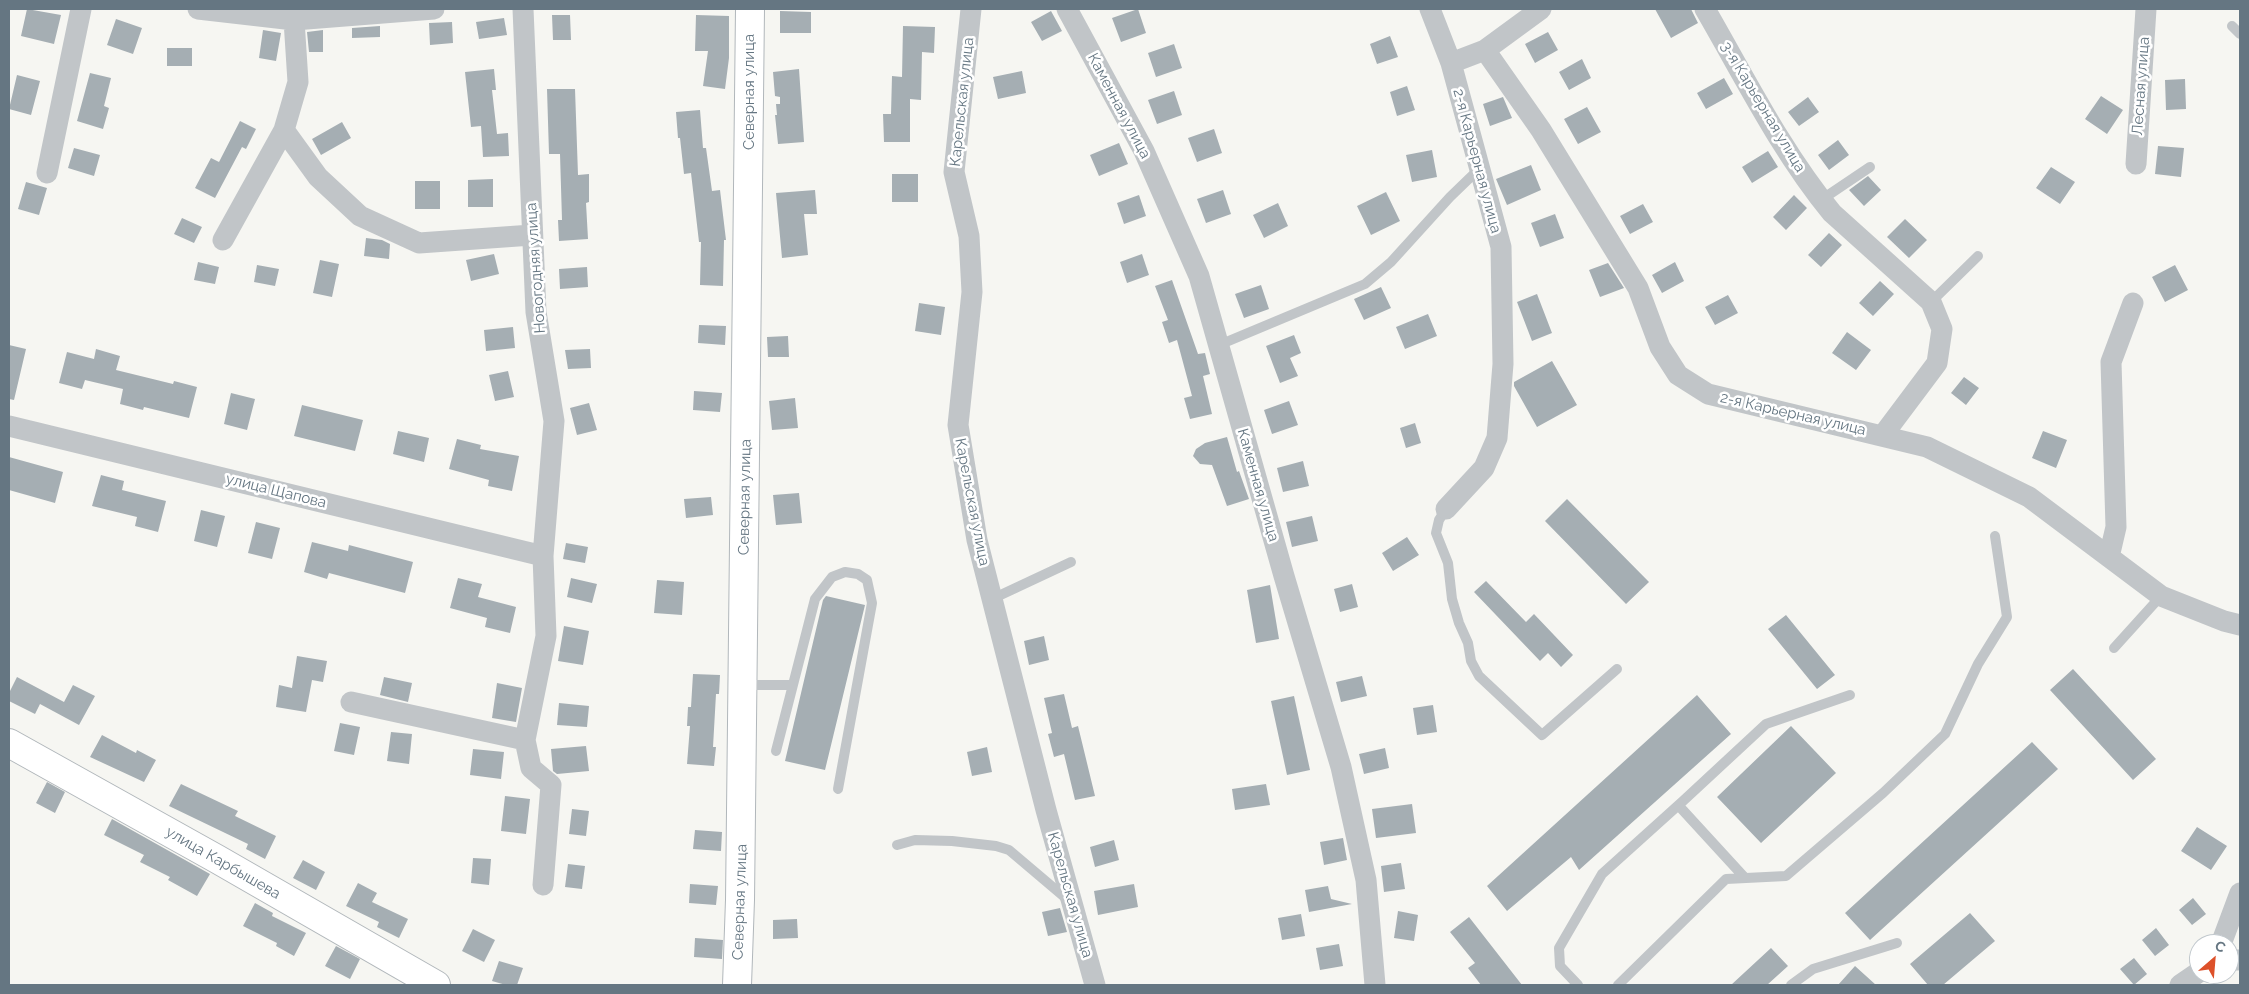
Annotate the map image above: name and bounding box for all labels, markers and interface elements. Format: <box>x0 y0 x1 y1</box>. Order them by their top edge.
street label: Северная улица <box>740 34 758 150</box>
street label: Лесная улица <box>2129 36 2153 136</box>
street label: Карельская улица <box>946 37 978 167</box>
street label: 3-я Карьерная улица <box>1717 38 1809 176</box>
street label: Каменная улица <box>1084 50 1154 162</box>
street label: 2-я Карьерная улица <box>1449 87 1505 235</box>
street label: Новогодняя улица <box>522 202 550 334</box>
street label: 2-я Карьерная улица <box>1718 388 1868 440</box>
street label: Каменная улица <box>1233 426 1283 544</box>
street label: Карельская улица <box>951 437 993 567</box>
street label: Северная улица <box>735 439 755 555</box>
street label: улица Щапова <box>224 470 328 512</box>
street label: улица Карбышева <box>162 823 284 903</box>
street label: Карельская улица <box>1043 830 1097 960</box>
street label: Северная улица <box>729 844 751 960</box>
north arrow <box>2189 934 2239 984</box>
text: С <box>2212 937 2228 956</box>

